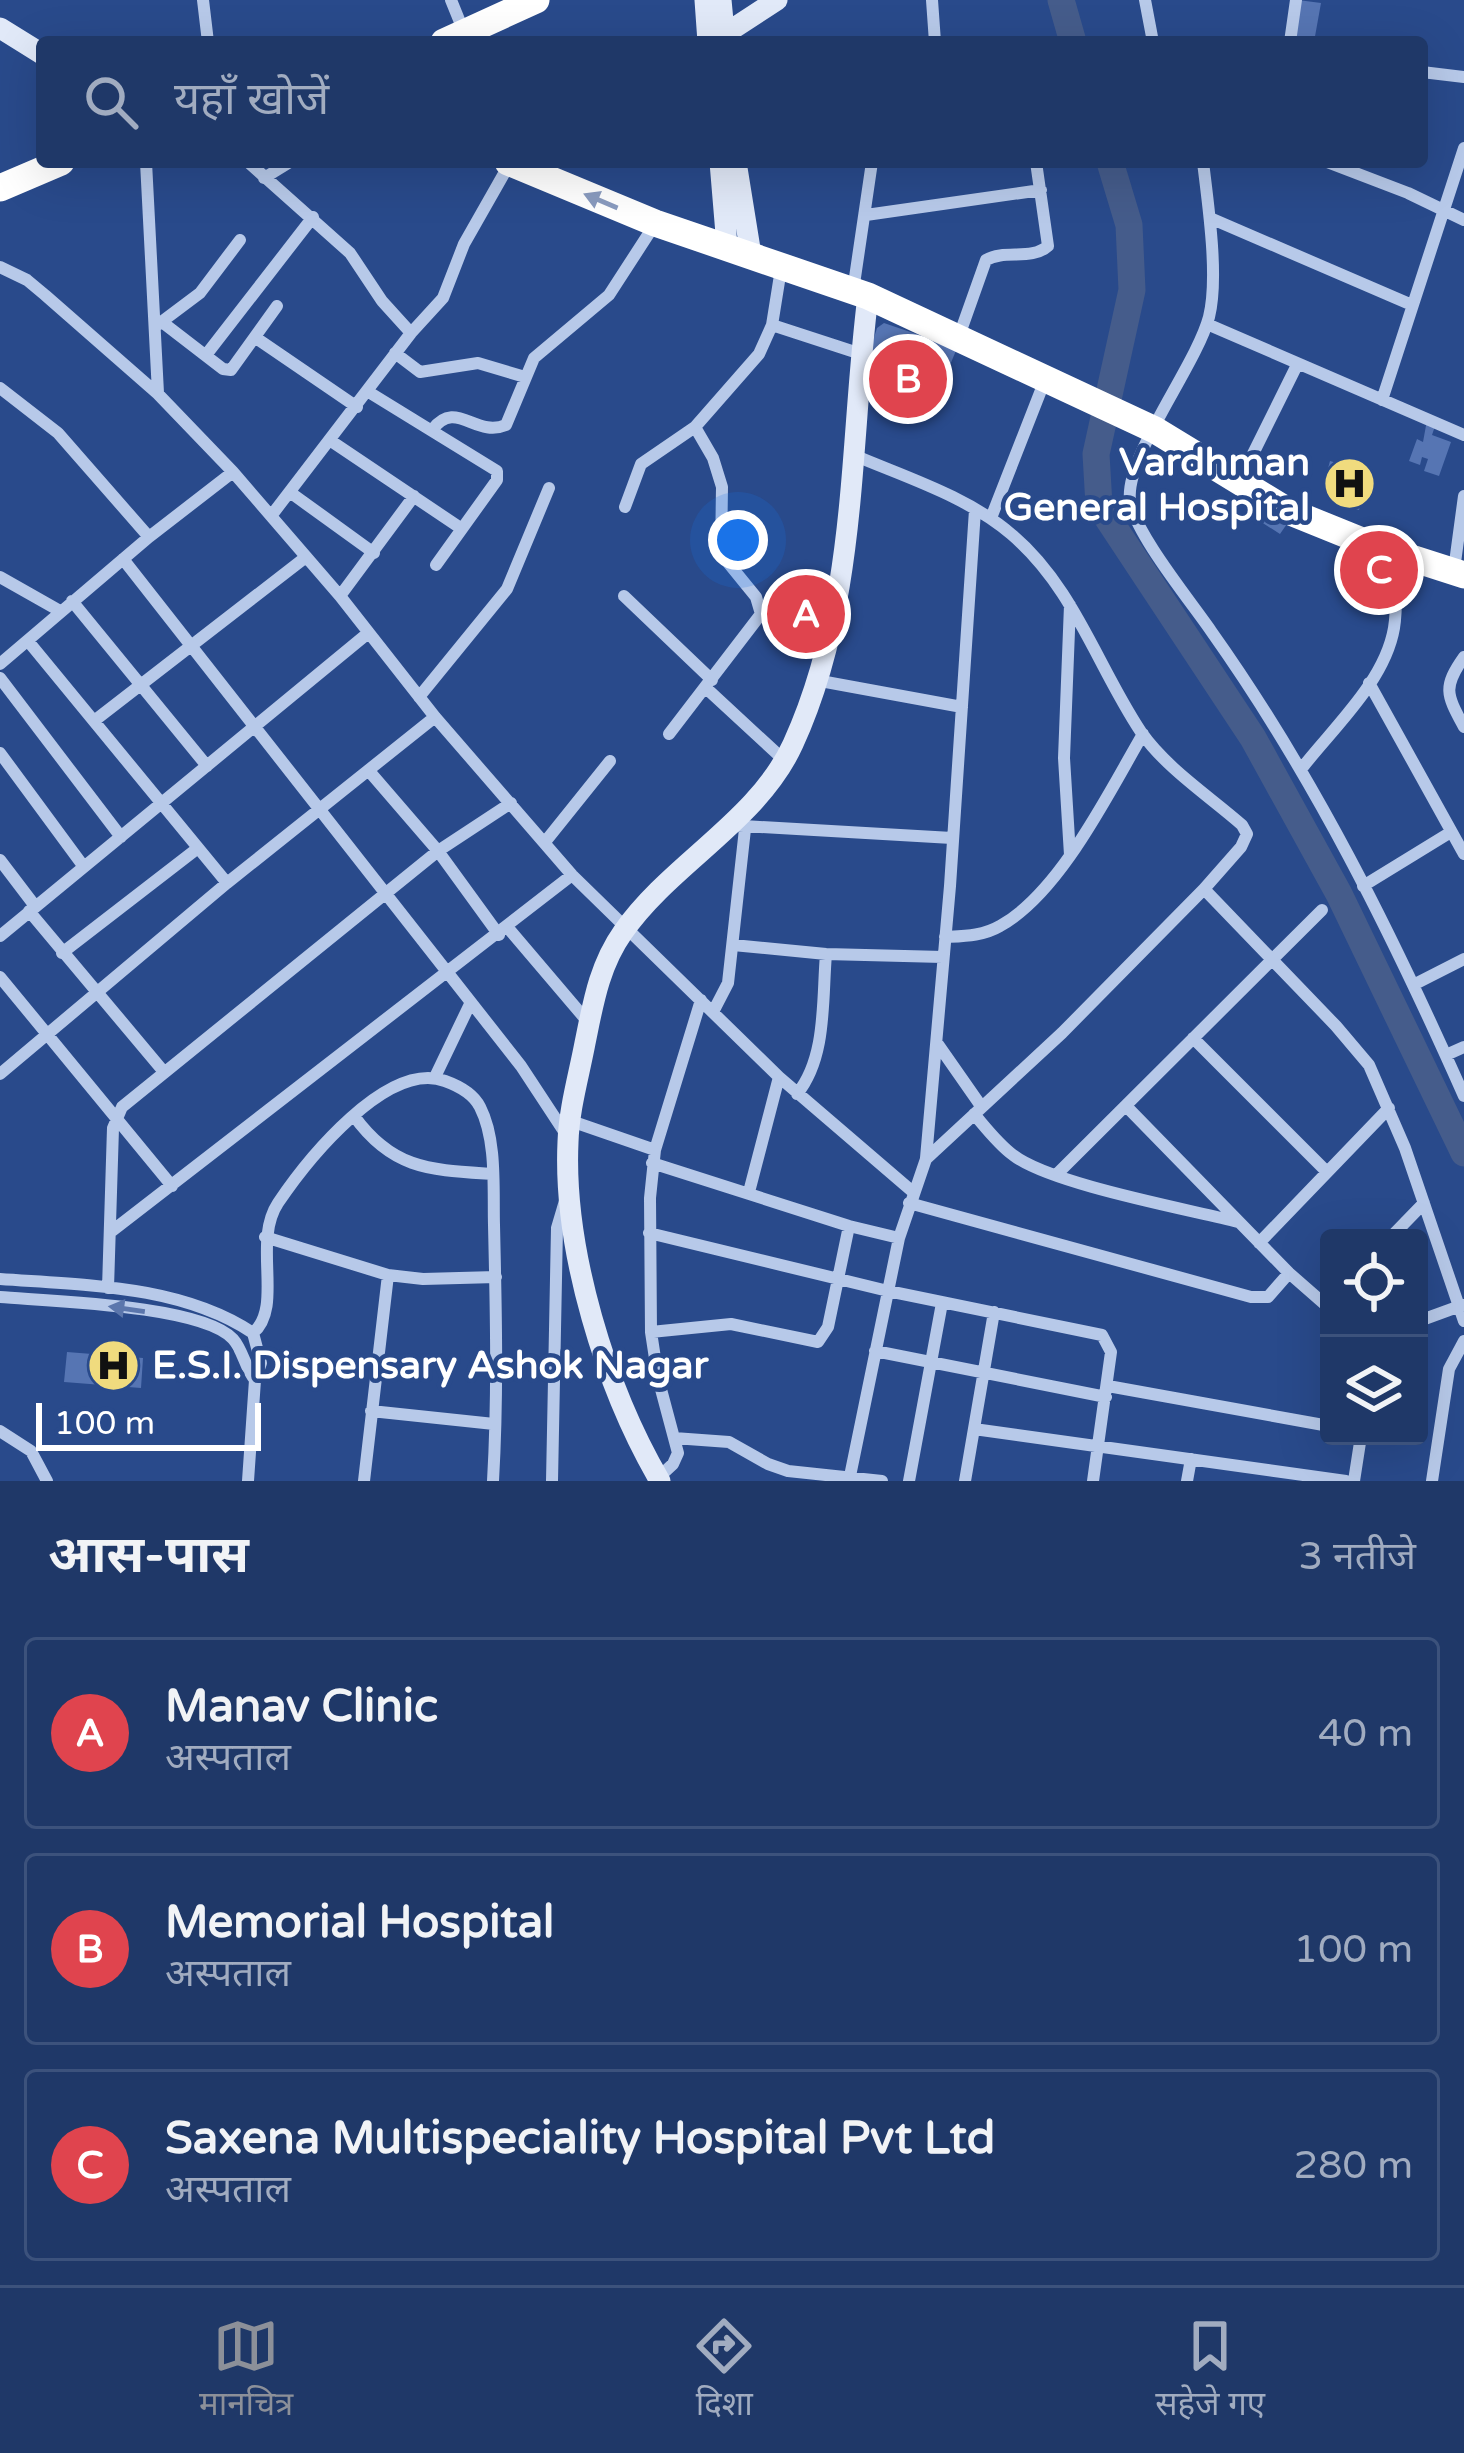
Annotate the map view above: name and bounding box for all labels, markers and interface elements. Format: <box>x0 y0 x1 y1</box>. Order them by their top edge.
search box <box>36 36 1428 168</box>
icon: search <box>78 69 144 135</box>
text: यहाँ खोजें <box>174 73 329 127</box>
one-way arrow <box>583 191 619 210</box>
pin: B <box>869 334 947 424</box>
place label: Vardhman General Hospital <box>1004 439 1310 531</box>
hospital icon: Vardhman General Hospital <box>1321 456 1377 512</box>
your location <box>708 510 768 570</box>
pin: C <box>1340 525 1418 615</box>
pin: A <box>767 569 845 659</box>
map controls <box>1320 1229 1428 1445</box>
button: locate <box>1320 1229 1428 1337</box>
one-way arrow <box>108 1299 146 1318</box>
hospital icon: E.S.I. Dispensary Ashok Nagar <box>85 1337 141 1393</box>
button: layers <box>1320 1337 1428 1445</box>
place label: E.S.I. Dispensary Ashok Nagar <box>152 1342 709 1389</box>
scale bar <box>36 1397 261 1450</box>
text: 100 m <box>54 1404 155 1443</box>
text: आस-पास <box>48 1525 249 1587</box>
text: 3 नतीजे <box>1298 1533 1416 1580</box>
text: Manav Clinic <box>165 1680 438 1734</box>
text: A <box>75 1710 105 1757</box>
text: 40 m <box>1318 1710 1413 1757</box>
text: अस्पताल <box>165 1734 291 1781</box>
text: Memorial Hospital <box>165 1896 554 1950</box>
text: B <box>76 1926 104 1973</box>
text: 100 m <box>1294 1926 1413 1973</box>
text: अस्पताल <box>165 1950 291 1997</box>
text: Saxena Multispeciality Hospital Pvt Ltd <box>165 2112 995 2166</box>
text: C <box>76 2142 104 2189</box>
text: 280 m <box>1294 2142 1413 2189</box>
text: अस्पताल <box>165 2166 291 2213</box>
tab: मानचित्र <box>199 2313 293 2428</box>
tab: दिशा <box>691 2313 757 2428</box>
tab: सहेजे गए <box>1155 2313 1265 2428</box>

